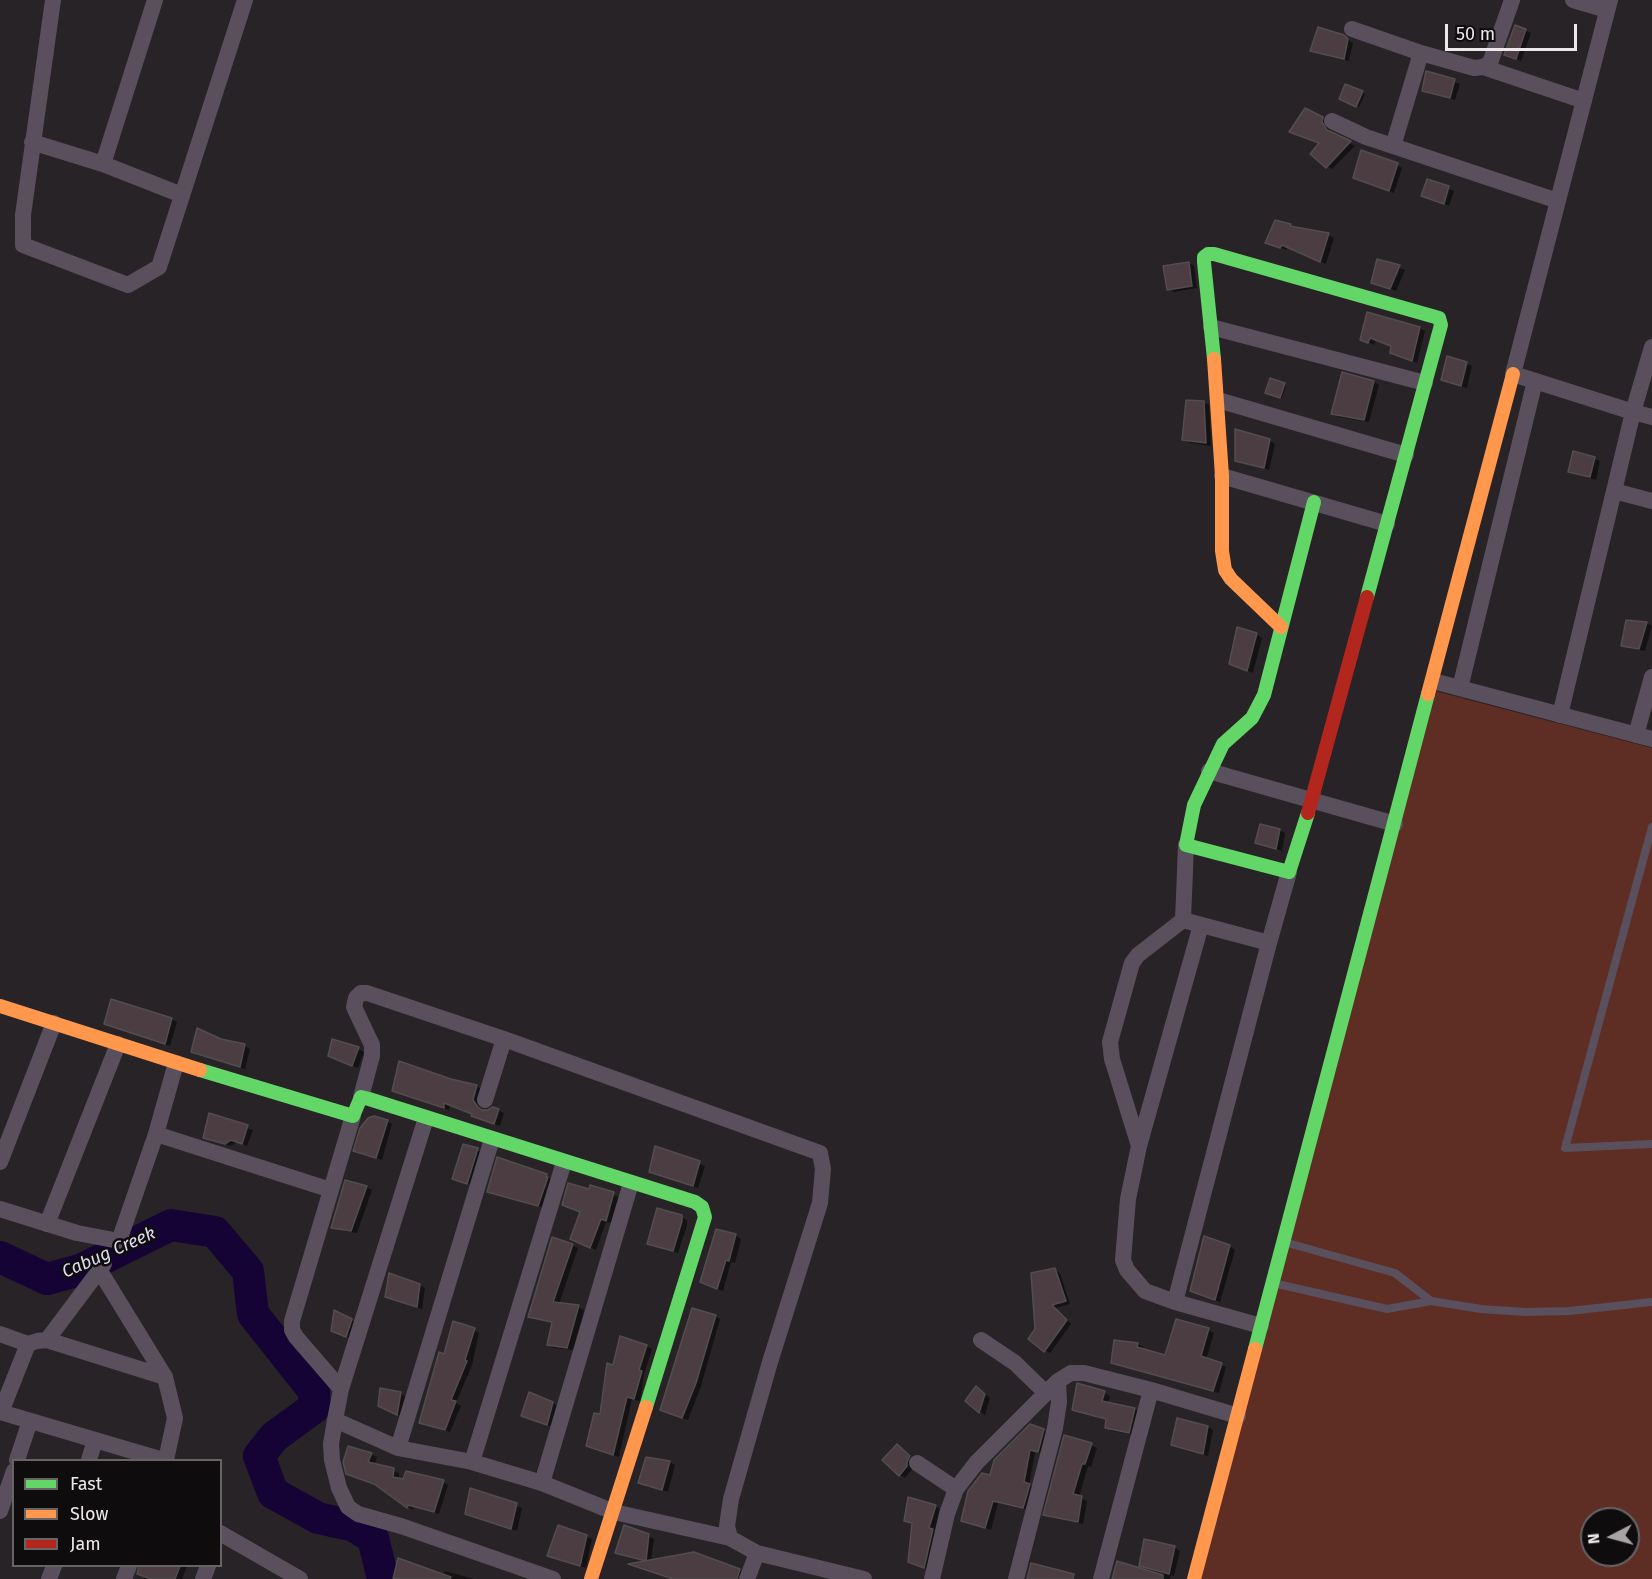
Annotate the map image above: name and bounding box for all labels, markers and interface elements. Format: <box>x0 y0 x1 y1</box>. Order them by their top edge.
scale bar <box>1448 12 1580 50</box>
text: 50 m <box>1456 23 1495 45</box>
water label: Cabug Creek <box>59 1223 159 1283</box>
legend <box>12 1459 222 1567</box>
text: Fast <box>70 1473 102 1495</box>
text: Slow <box>70 1503 108 1525</box>
north arrow <box>1580 1507 1640 1567</box>
text: N <box>1584 1532 1604 1545</box>
text: Jam <box>70 1533 101 1555</box>

